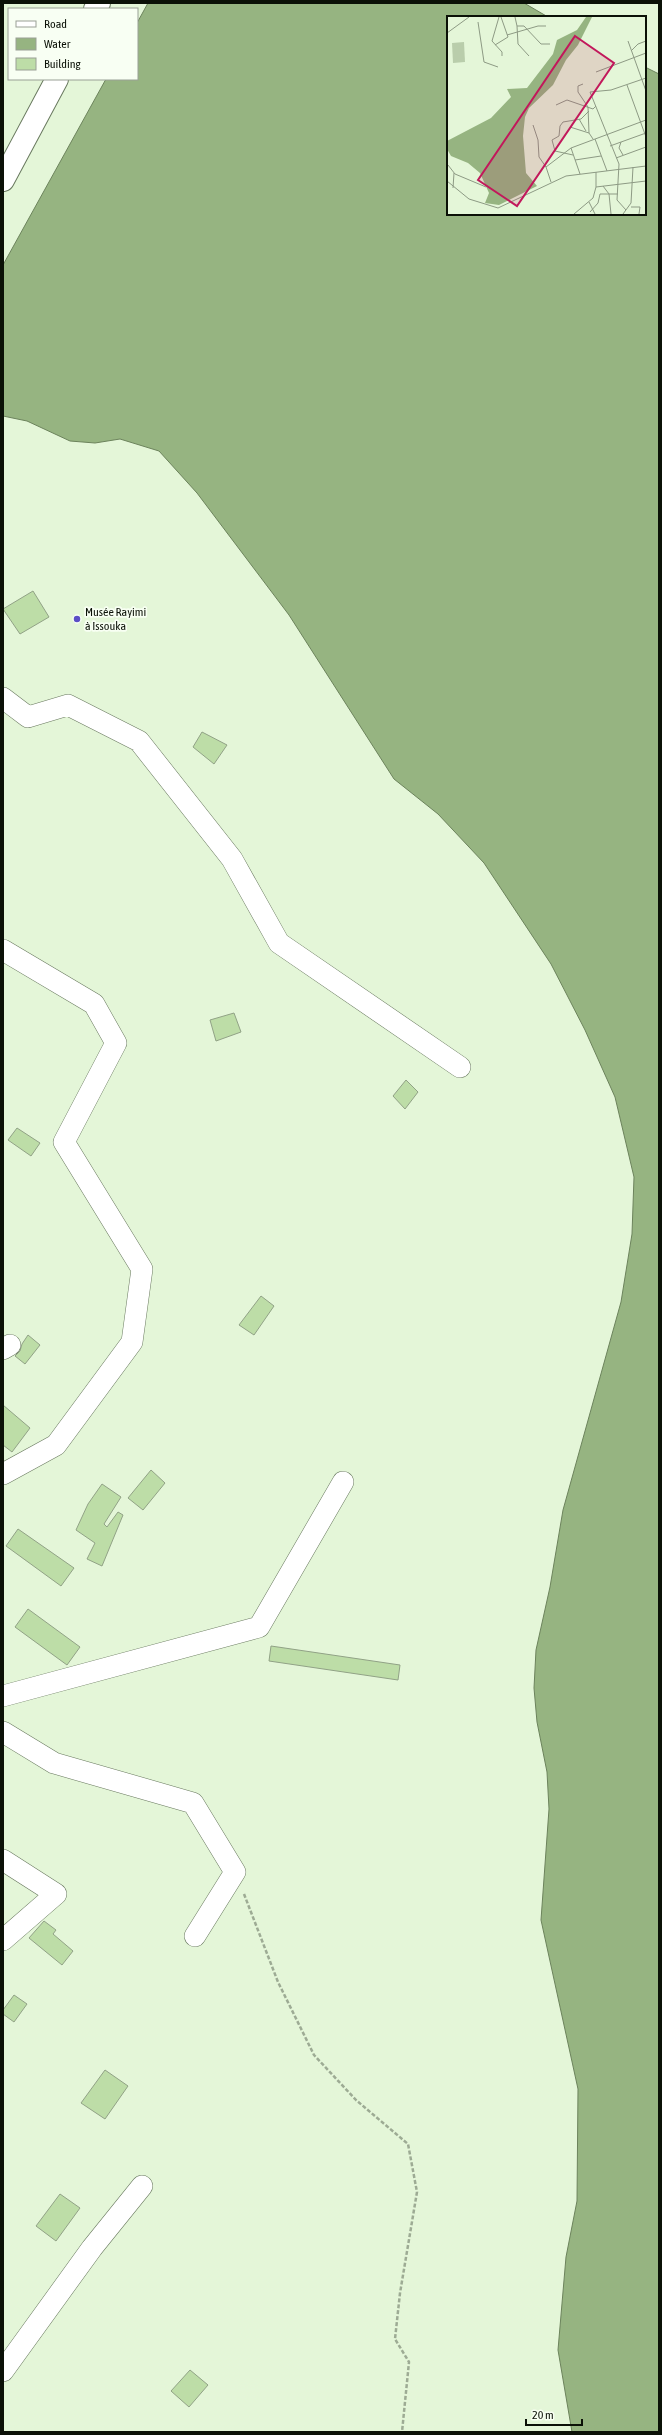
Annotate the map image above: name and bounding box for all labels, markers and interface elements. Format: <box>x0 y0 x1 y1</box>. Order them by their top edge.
legend <box>8 8 138 80</box>
inset map <box>447 16 646 215</box>
text: Road <box>44 17 67 31</box>
text: Water <box>44 37 71 51</box>
text: Building <box>44 57 82 71</box>
place label: Musée Rayimi à Issouka <box>85 605 146 633</box>
marker: Musée Rayimi à Issouka <box>72 614 82 624</box>
scale bar <box>526 2401 582 2427</box>
text: 20 m <box>532 2408 554 2422</box>

